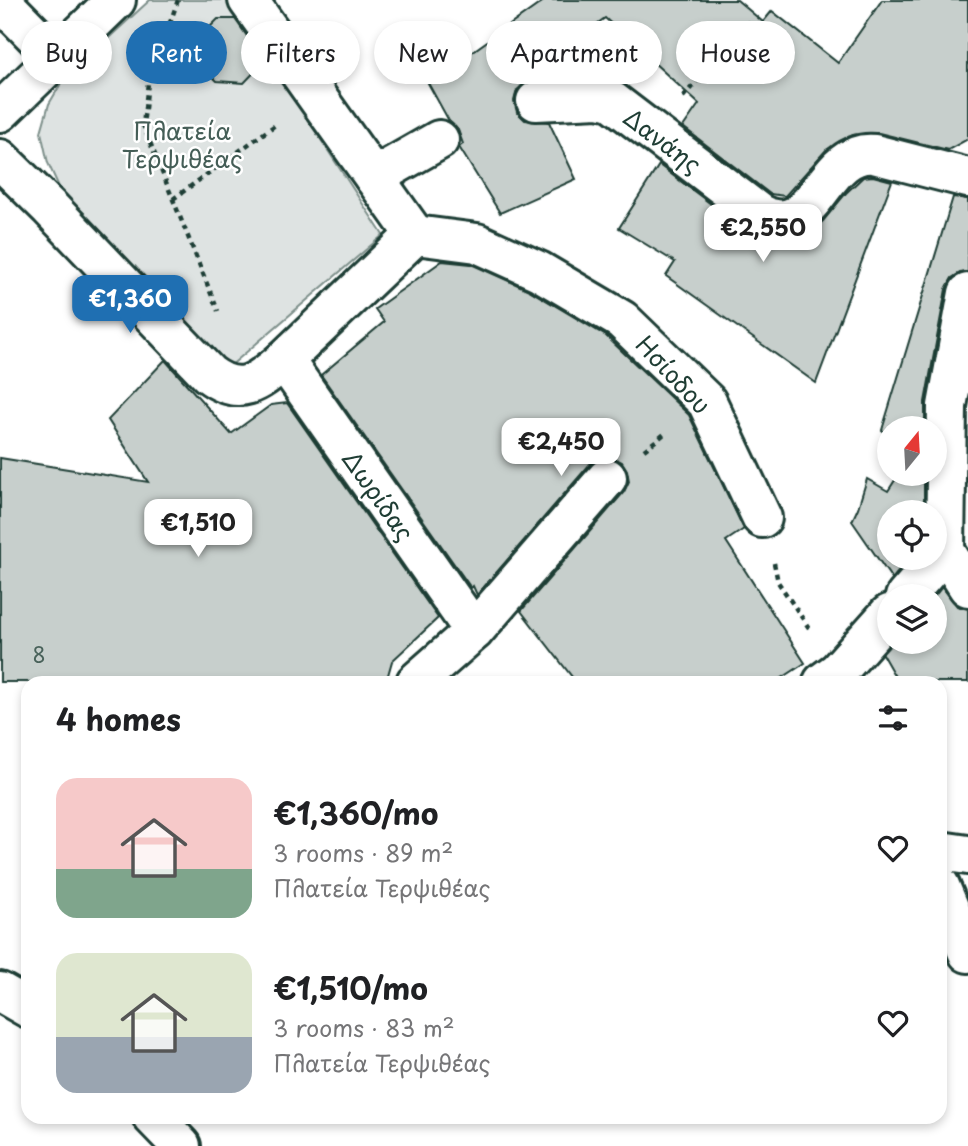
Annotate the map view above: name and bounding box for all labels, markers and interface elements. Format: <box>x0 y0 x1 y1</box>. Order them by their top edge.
chip: Buy <box>21 21 112 84</box>
chip: Rent <box>126 21 227 84</box>
chip: Filters <box>241 21 360 84</box>
chip: New <box>374 21 472 84</box>
chip: Apartment <box>486 21 662 84</box>
chip: House <box>676 21 795 84</box>
street label: Δανάης <box>617 99 709 181</box>
park label: Πλατεία Τερψιθέας <box>122 112 242 176</box>
pin: €2,550 <box>706 204 820 264</box>
text: €2,550 <box>720 209 806 244</box>
pin: €1,360 <box>73 276 187 335</box>
text: €1,360 <box>88 280 172 315</box>
street label: Ησίοδου <box>628 327 720 421</box>
north arrow <box>877 416 947 486</box>
map controls <box>877 416 947 654</box>
pin: €2,450 <box>504 419 618 478</box>
text: €2,450 <box>518 423 605 458</box>
street label: Δωρίδας <box>335 442 423 548</box>
pin: €1,510 <box>141 500 255 559</box>
button: locate <box>877 500 947 570</box>
text: €1,510 <box>160 504 236 539</box>
button: layers <box>877 584 947 654</box>
house number: 8 <box>32 638 46 670</box>
text: 4 homes <box>56 696 181 741</box>
icon: filters <box>874 699 912 737</box>
text: €1,360/mo <box>273 790 438 835</box>
icon: home <box>112 806 196 890</box>
icon: heart <box>874 829 912 867</box>
text: 3 rooms · 89 m² <box>273 835 453 870</box>
text: Πλατεία Τερψιθέας <box>273 870 490 905</box>
text: €1,510/mo <box>273 965 428 1010</box>
icon: home <box>112 981 196 1065</box>
icon: heart <box>874 1004 912 1042</box>
text: 3 rooms · 83 m² <box>273 1010 455 1045</box>
text: Πλατεία Τερψιθέας <box>273 1045 490 1080</box>

